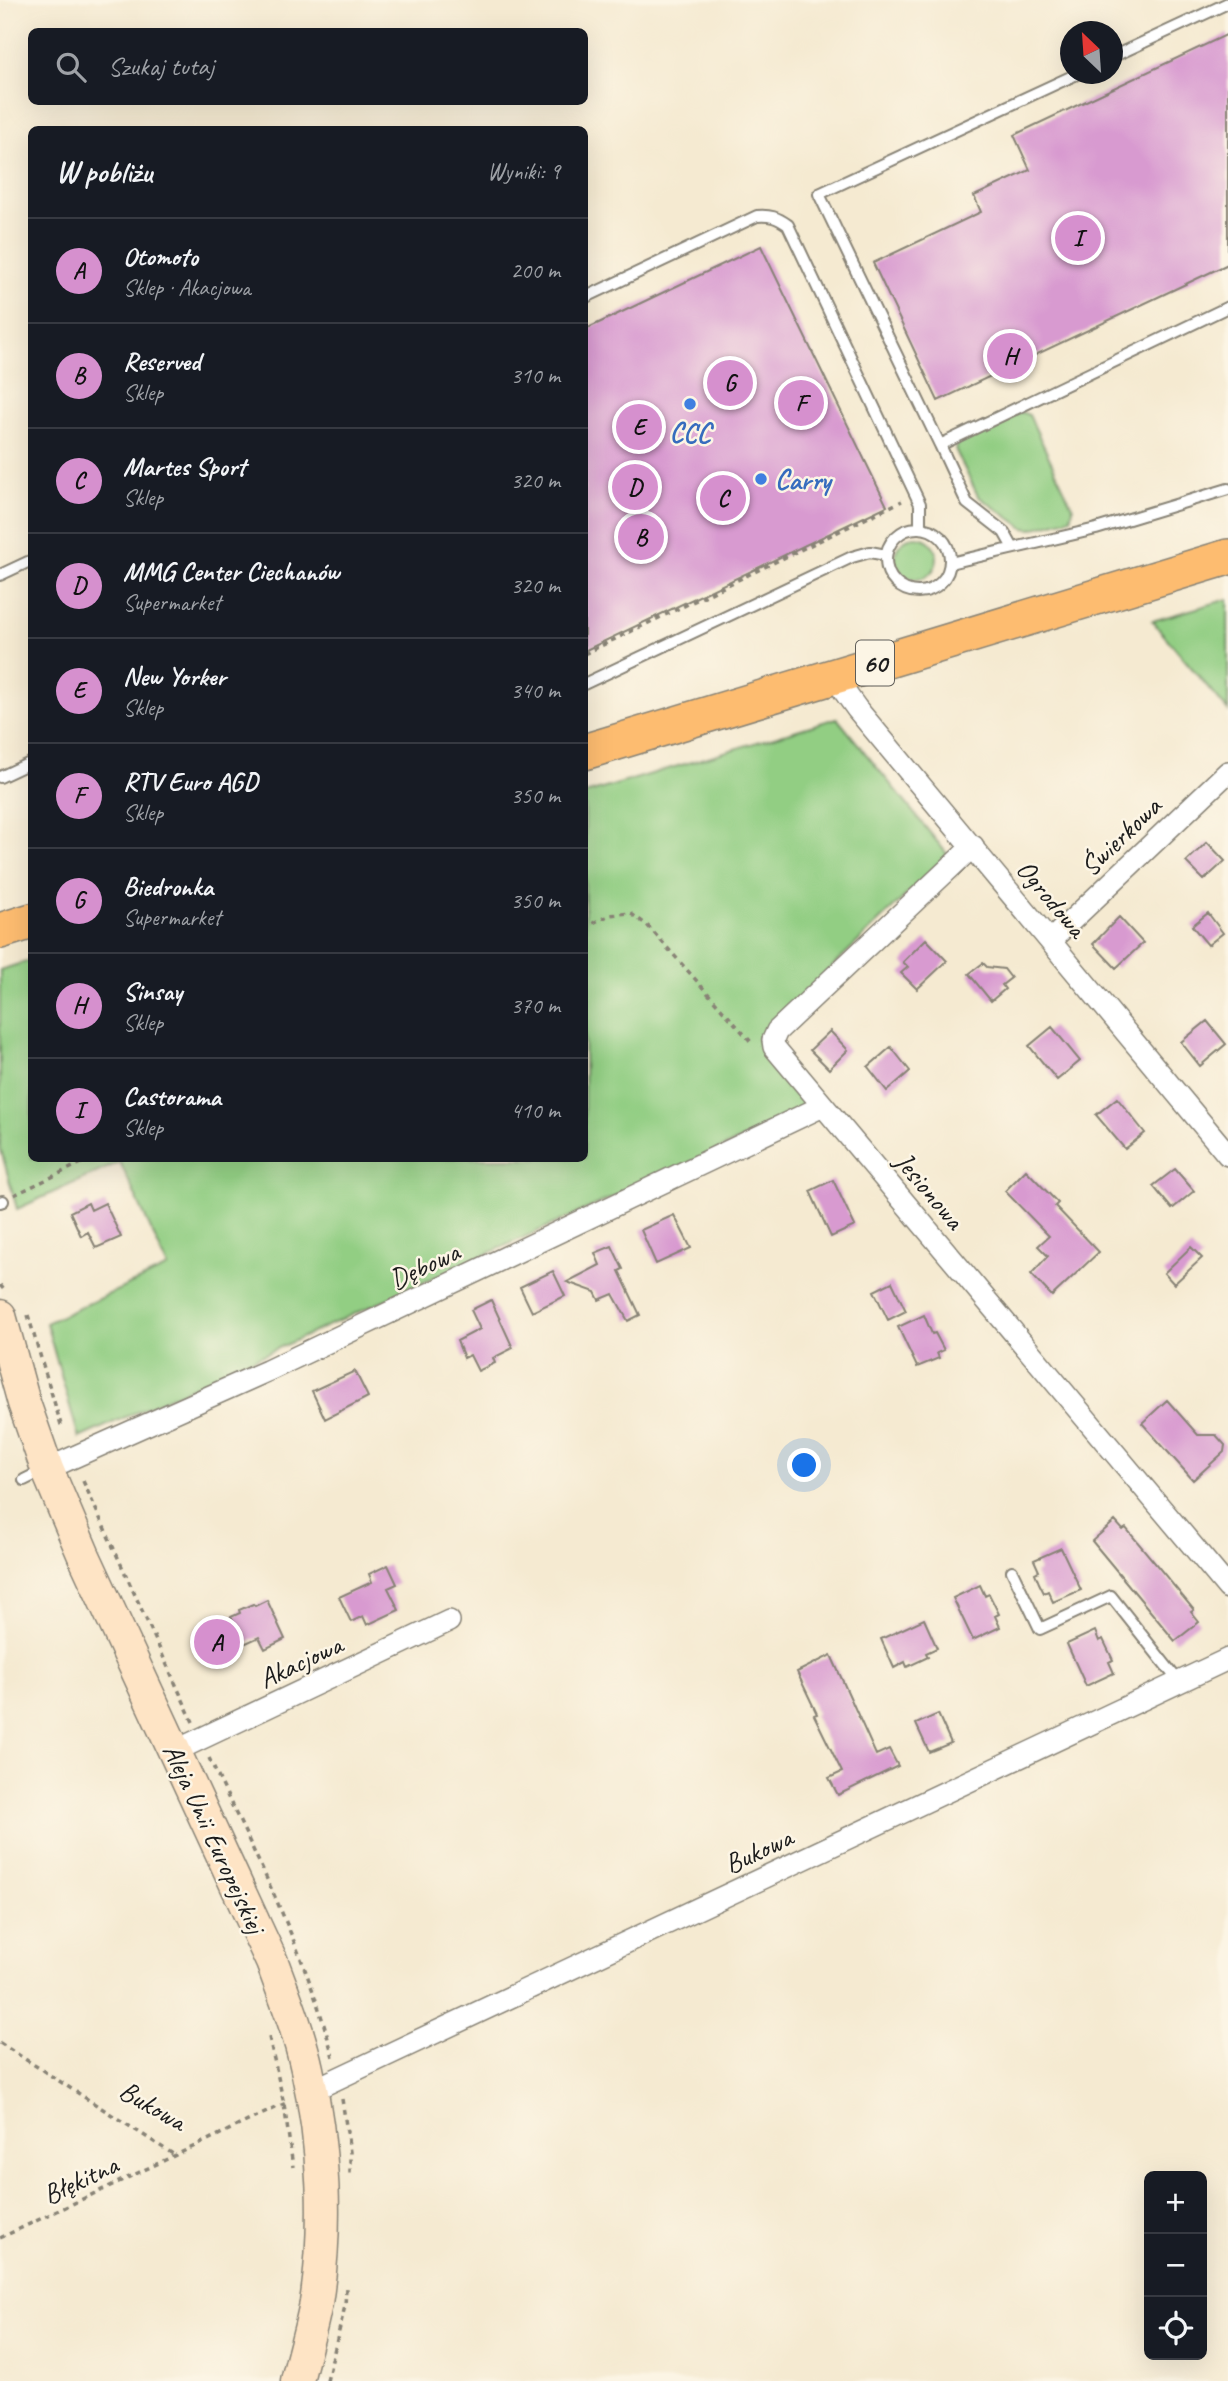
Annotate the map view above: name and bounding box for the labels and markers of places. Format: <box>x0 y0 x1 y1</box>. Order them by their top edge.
pin: I <box>1055 212 1101 264</box>
pin: H <box>987 330 1033 382</box>
pin: G <box>707 357 753 409</box>
pin: F <box>778 377 824 429</box>
marker: CCC <box>682 396 698 412</box>
pin: E <box>616 401 662 453</box>
place label: CCC <box>670 415 715 450</box>
pin: D <box>612 461 658 513</box>
place label: Carry <box>775 462 834 497</box>
marker: Carry <box>753 471 769 487</box>
pin: C <box>700 472 746 524</box>
pin: B <box>618 511 664 563</box>
pin: A <box>194 1616 240 1668</box>

